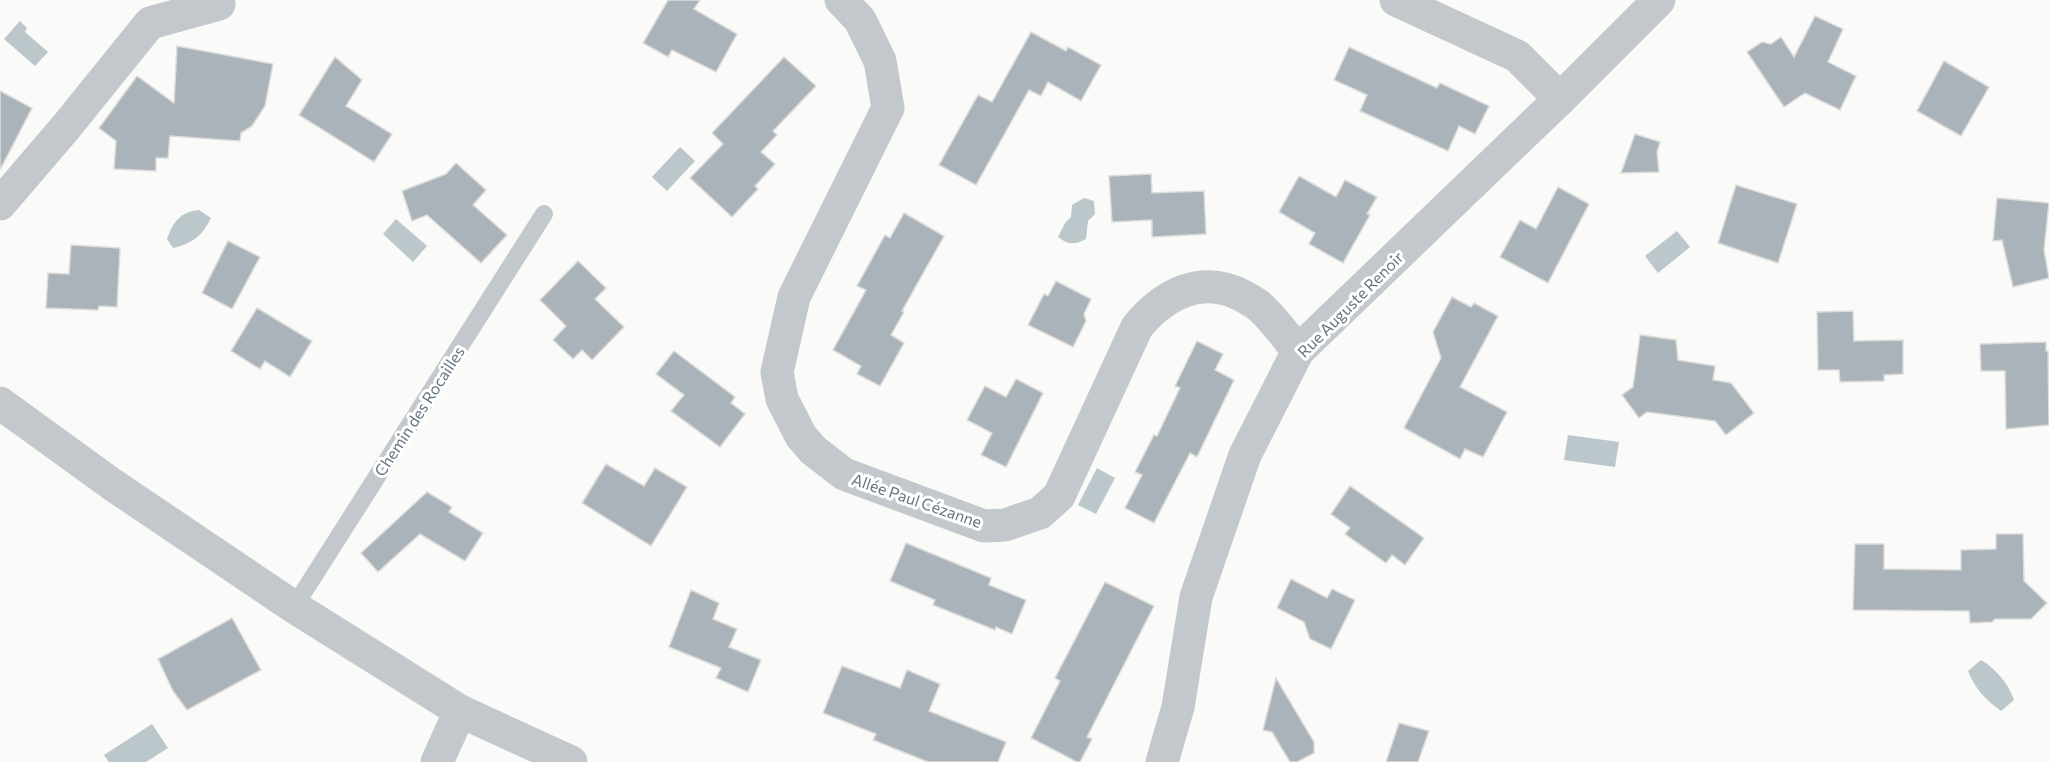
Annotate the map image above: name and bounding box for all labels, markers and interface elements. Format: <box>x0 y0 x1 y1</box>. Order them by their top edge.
street label: Rue Auguste Renoir <box>1293 247 1407 361</box>
street label: Chemin des Rocailles <box>370 343 468 479</box>
street label: Allée Paul Cézanne <box>850 469 984 531</box>

